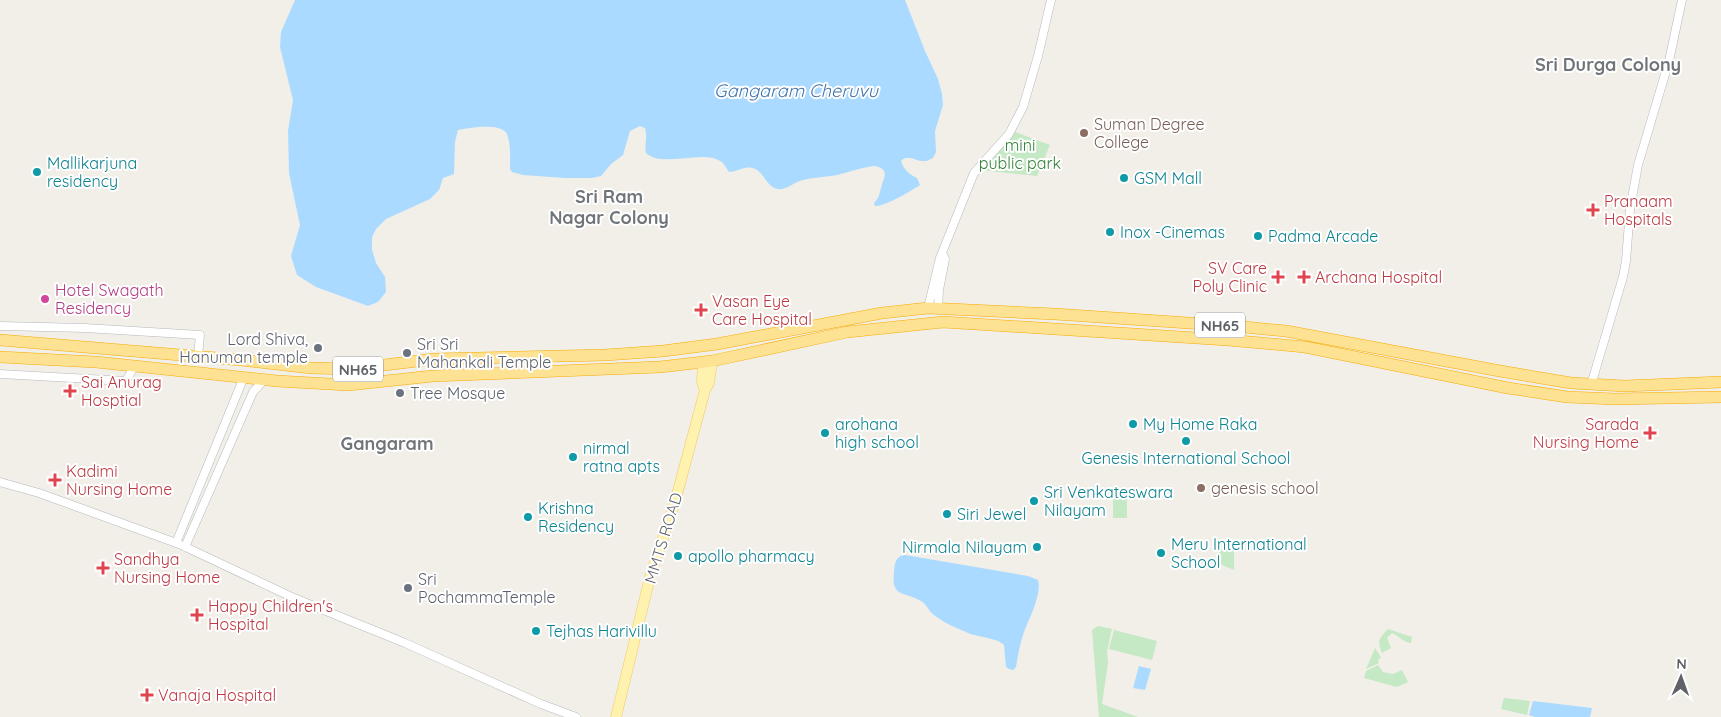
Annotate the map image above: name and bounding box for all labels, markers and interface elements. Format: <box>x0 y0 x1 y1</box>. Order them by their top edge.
district label: Sri Durga Colony <box>1535 53 1681 76</box>
water label: Gangaram Cheruvu <box>714 79 880 102</box>
place label: Suman Degree College <box>1094 114 1204 152</box>
marker: Suman Degree College <box>1078 127 1090 139</box>
park label: mini public park <box>979 135 1061 173</box>
place label: Mallikarjuna residency <box>47 153 137 191</box>
marker: Mallikarjuna residency <box>31 166 43 178</box>
place label: GSM Mall <box>1134 168 1202 188</box>
marker: GSM Mall <box>1118 172 1130 184</box>
district label: Sri Ram Nagar Colony <box>549 185 669 229</box>
place label: Pranaam Hospitals <box>1604 191 1673 229</box>
marker: Pranaam Hospitals <box>1586 203 1600 217</box>
place label: Inox -Cinemas <box>1120 222 1225 242</box>
marker: Inox -Cinemas <box>1104 226 1116 238</box>
place label: Padma Arcade <box>1268 226 1378 246</box>
marker: Padma Arcade <box>1252 230 1264 242</box>
place label: SV Care Poly Clinic <box>1193 258 1267 296</box>
place label: Archana Hospital <box>1315 267 1442 287</box>
marker: SV Care Poly Clinic <box>1271 270 1285 284</box>
marker: Archana Hospital <box>1297 270 1311 284</box>
place label: Hotel Swagath Residency <box>55 280 164 318</box>
place label: Vasan Eye Care Hospital <box>712 291 812 329</box>
marker: Hotel Swagath Residency <box>39 293 51 305</box>
marker: Vasan Eye Care Hospital <box>694 303 708 317</box>
road number: NH65 <box>1195 312 1245 338</box>
place label: Lord Shiva, Hanuman temple <box>179 329 308 367</box>
place label: Sri Sri Mahankali Temple <box>417 334 551 372</box>
marker: Lord Shiva, Hanuman temple <box>312 342 324 354</box>
marker: Sri Sri Mahankali Temple <box>401 347 413 359</box>
road number: NH65 <box>333 356 383 382</box>
place label: Sai Anurag Hosptial <box>81 372 162 410</box>
place label: Tree Mosque <box>410 383 505 403</box>
marker: Sai Anurag Hosptial <box>63 384 77 398</box>
marker: Tree Mosque <box>394 387 406 399</box>
place label: arohana high school <box>835 414 919 452</box>
place label: My Home Raka <box>1143 414 1258 434</box>
place label: Sarada Nursing Home <box>1533 414 1639 452</box>
marker: My Home Raka <box>1127 418 1139 430</box>
marker: Sarada Nursing Home <box>1643 426 1657 440</box>
marker: arohana high school <box>819 427 831 439</box>
district label: Gangaram <box>340 432 434 455</box>
marker: Genesis International School <box>1180 435 1192 447</box>
place label: nirmal ratna apts <box>583 438 660 476</box>
place label: Genesis International School <box>1082 448 1290 468</box>
marker: nirmal ratna apts <box>567 451 579 463</box>
place label: Kadimi Nursing Home <box>66 461 172 499</box>
marker: Kadimi Nursing Home <box>48 473 62 487</box>
place label: genesis school <box>1211 478 1319 498</box>
place label: Sri Venkateswara Nilayam <box>1044 482 1173 520</box>
marker: genesis school <box>1195 482 1207 494</box>
street label: MMTS ROAD <box>640 490 686 586</box>
marker: Sri Venkateswara Nilayam <box>1028 495 1040 507</box>
place label: Krishna Residency <box>538 498 614 536</box>
place label: Siri Jewel <box>957 504 1026 524</box>
marker: Siri Jewel <box>941 508 953 520</box>
marker: Krishna Residency <box>522 511 534 523</box>
place label: Meru International School <box>1171 534 1307 572</box>
place label: Nirmala Nilayam <box>902 537 1027 557</box>
marker: Nirmala Nilayam <box>1031 541 1043 553</box>
place label: apollo pharmacy <box>688 546 815 566</box>
marker: Meru International School <box>1155 547 1167 559</box>
place label: Sandhya Nursing Home <box>114 549 220 587</box>
marker: apollo pharmacy <box>672 550 684 562</box>
marker: Sandhya Nursing Home <box>96 561 110 575</box>
place label: Sri PochammaTemple <box>418 569 556 607</box>
marker: Sri PochammaTemple <box>402 582 414 594</box>
place label: Happy Children's Hospital <box>208 596 333 634</box>
marker: Happy Children's Hospital <box>190 608 204 622</box>
place label: Tejhas Harivillu <box>546 621 657 641</box>
marker: Tejhas Harivillu <box>530 625 542 637</box>
north arrow <box>1656 652 1706 702</box>
text: N <box>1676 655 1687 673</box>
place label: Vanaja Hospital <box>158 685 276 705</box>
marker: Vanaja Hospital <box>140 688 154 702</box>

